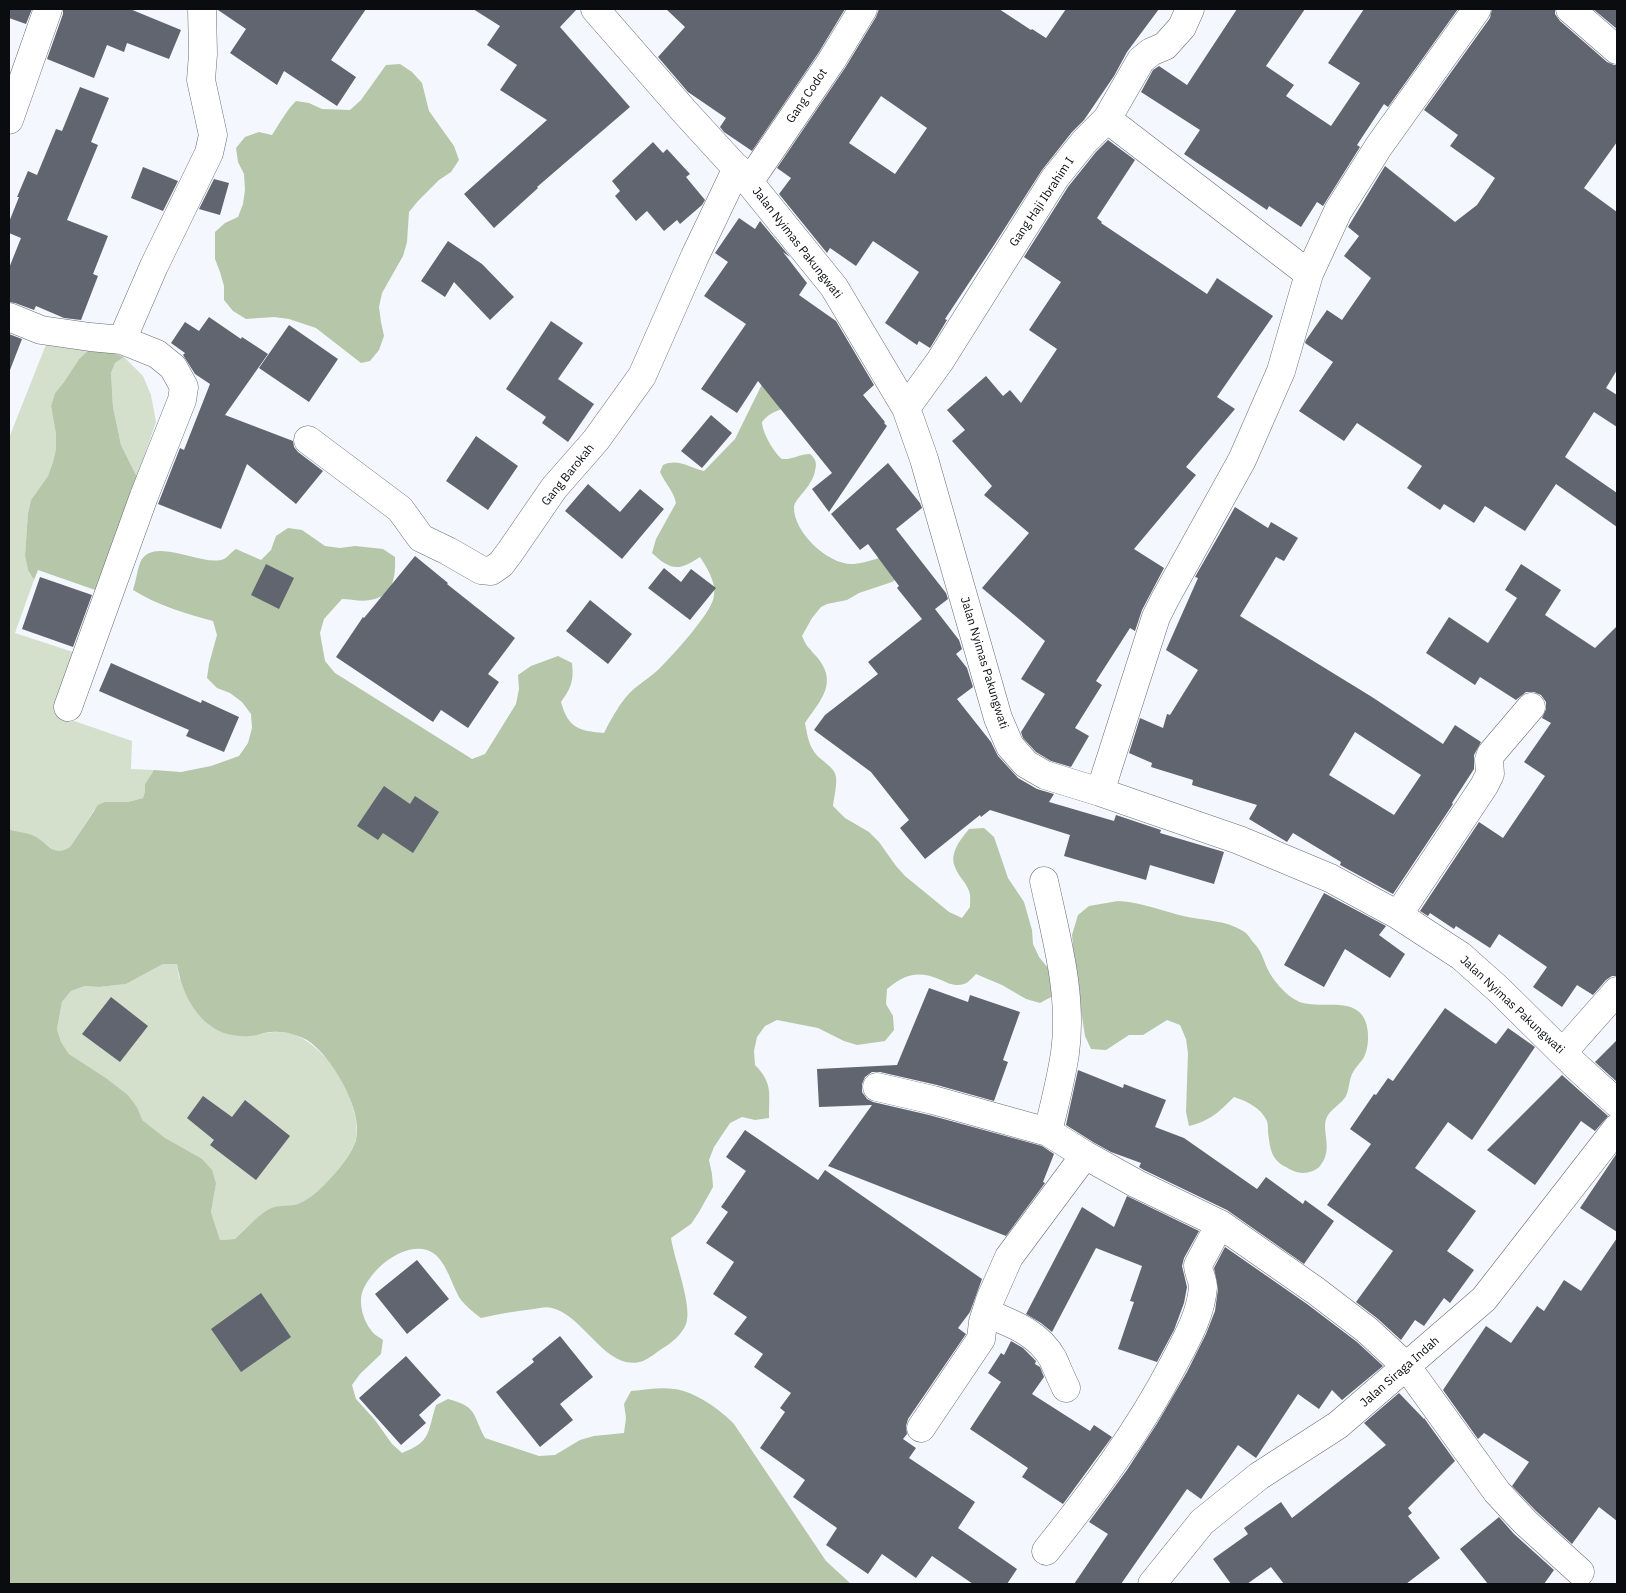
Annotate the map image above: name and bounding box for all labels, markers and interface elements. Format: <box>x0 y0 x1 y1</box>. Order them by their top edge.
street label: Gang Codot <box>783 66 831 126</box>
street label: Gang Haji Ibrahim I <box>1007 154 1077 250</box>
street label: Jalan Nyimas Pakungwati <box>749 184 845 302</box>
street label: Gang Barokah <box>539 441 597 509</box>
street label: Jalan Nyimas Pakungwati <box>957 595 1011 731</box>
street label: Jalan Nyimas Pakungwati <box>1457 953 1567 1057</box>
street label: Jalan Siraga Indah <box>1358 1334 1442 1410</box>

